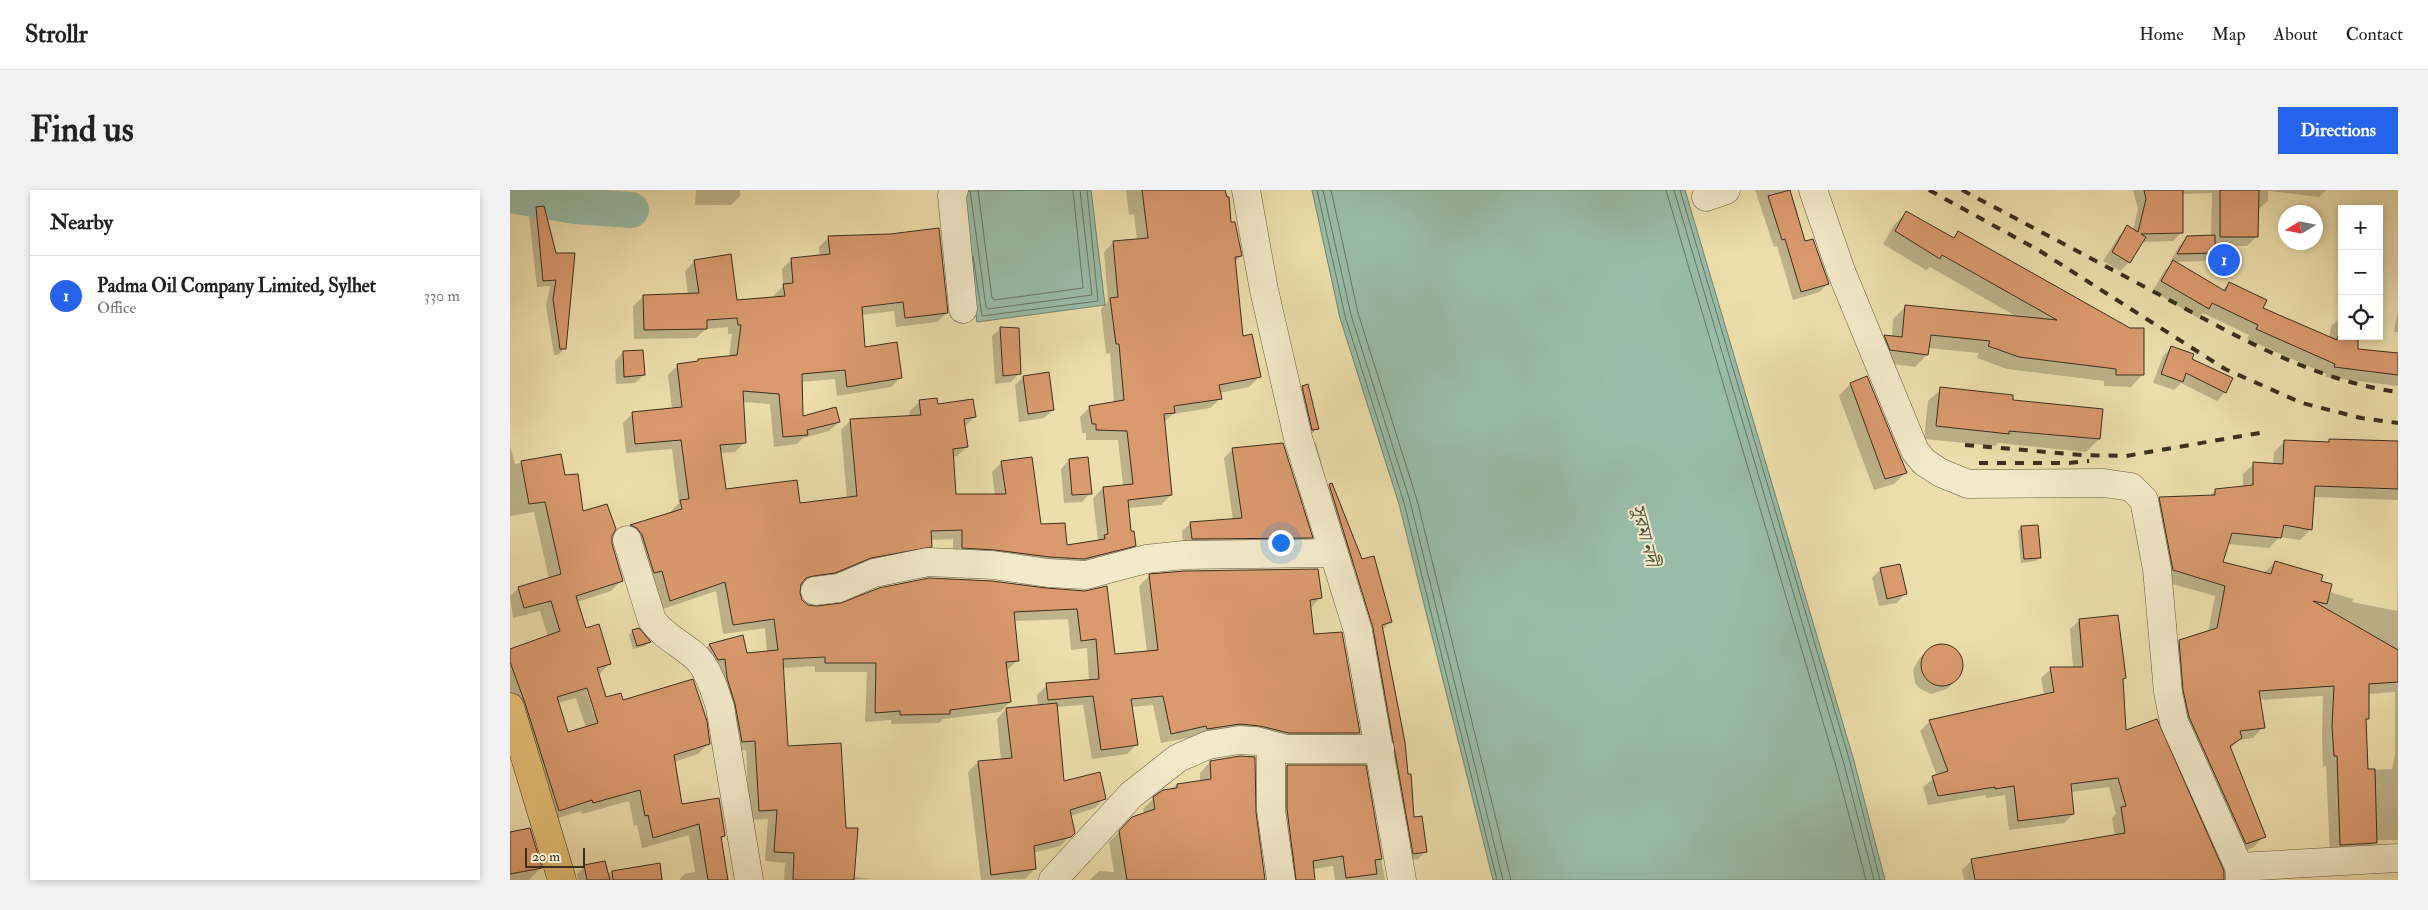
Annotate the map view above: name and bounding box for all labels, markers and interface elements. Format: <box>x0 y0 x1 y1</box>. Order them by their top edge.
text: Strollr <box>25 19 88 50</box>
text: Home <box>2139 23 2184 46</box>
text: Map <box>2212 23 2246 46</box>
text: About <box>2274 23 2318 46</box>
text: Contact <box>2346 23 2403 46</box>
button: Directions <box>2278 107 2398 154</box>
text: Find us <box>30 108 134 152</box>
north arrow <box>2278 205 2323 250</box>
map controls <box>2338 205 2383 340</box>
button: + <box>2338 205 2383 250</box>
text: Nearby <box>50 209 113 236</box>
pin: 1 <box>2208 241 2240 279</box>
button: − <box>2338 250 2383 295</box>
text: Padma Oil Company Limited, Sylhet <box>97 274 376 298</box>
text: 1 <box>63 286 69 306</box>
text: 330 m <box>424 286 460 306</box>
button: locate <box>2338 295 2383 340</box>
text: Office <box>97 298 136 318</box>
water label: সুরমা নদী <box>1626 502 1665 571</box>
your location <box>1268 530 1294 556</box>
scale bar <box>525 845 585 868</box>
text: 20 m <box>532 848 560 865</box>

